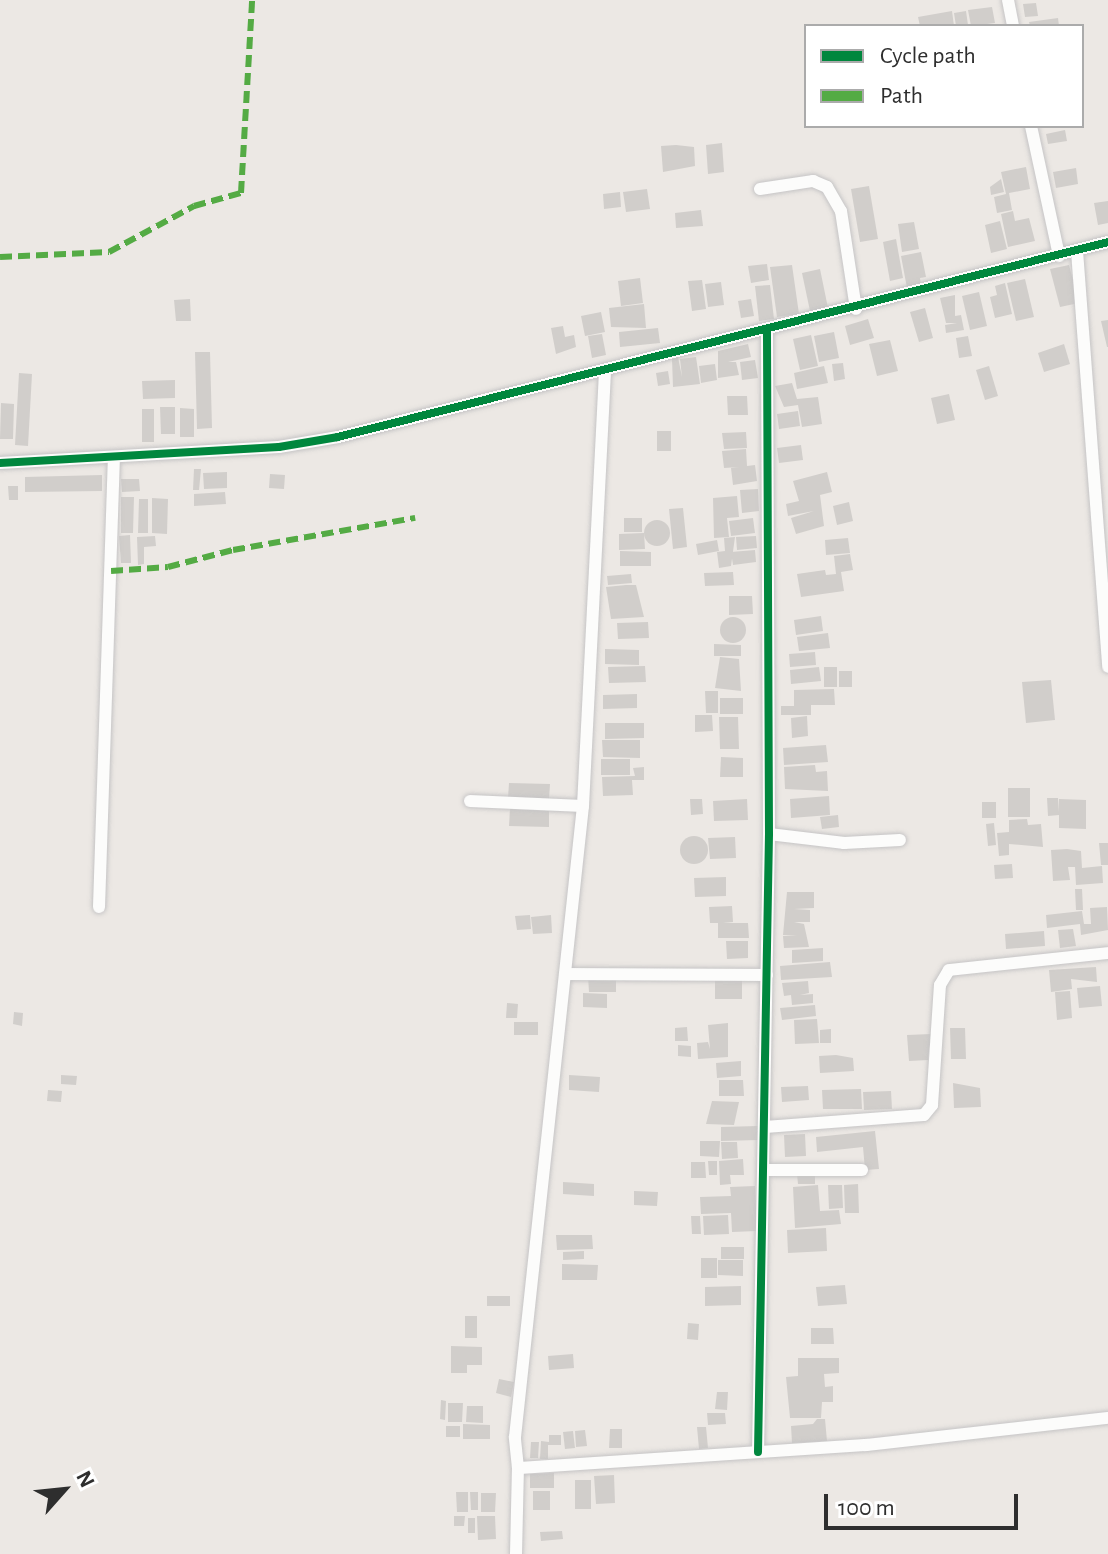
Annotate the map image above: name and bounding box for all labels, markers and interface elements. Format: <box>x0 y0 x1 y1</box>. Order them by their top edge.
legend <box>804 24 1084 128</box>
text: Cycle path <box>880 44 976 68</box>
text: Path <box>880 84 923 108</box>
north arrow <box>24 1450 104 1530</box>
text: N <box>72 1467 99 1491</box>
scale bar <box>828 1478 1022 1528</box>
text: 100 m <box>838 1496 895 1520</box>

